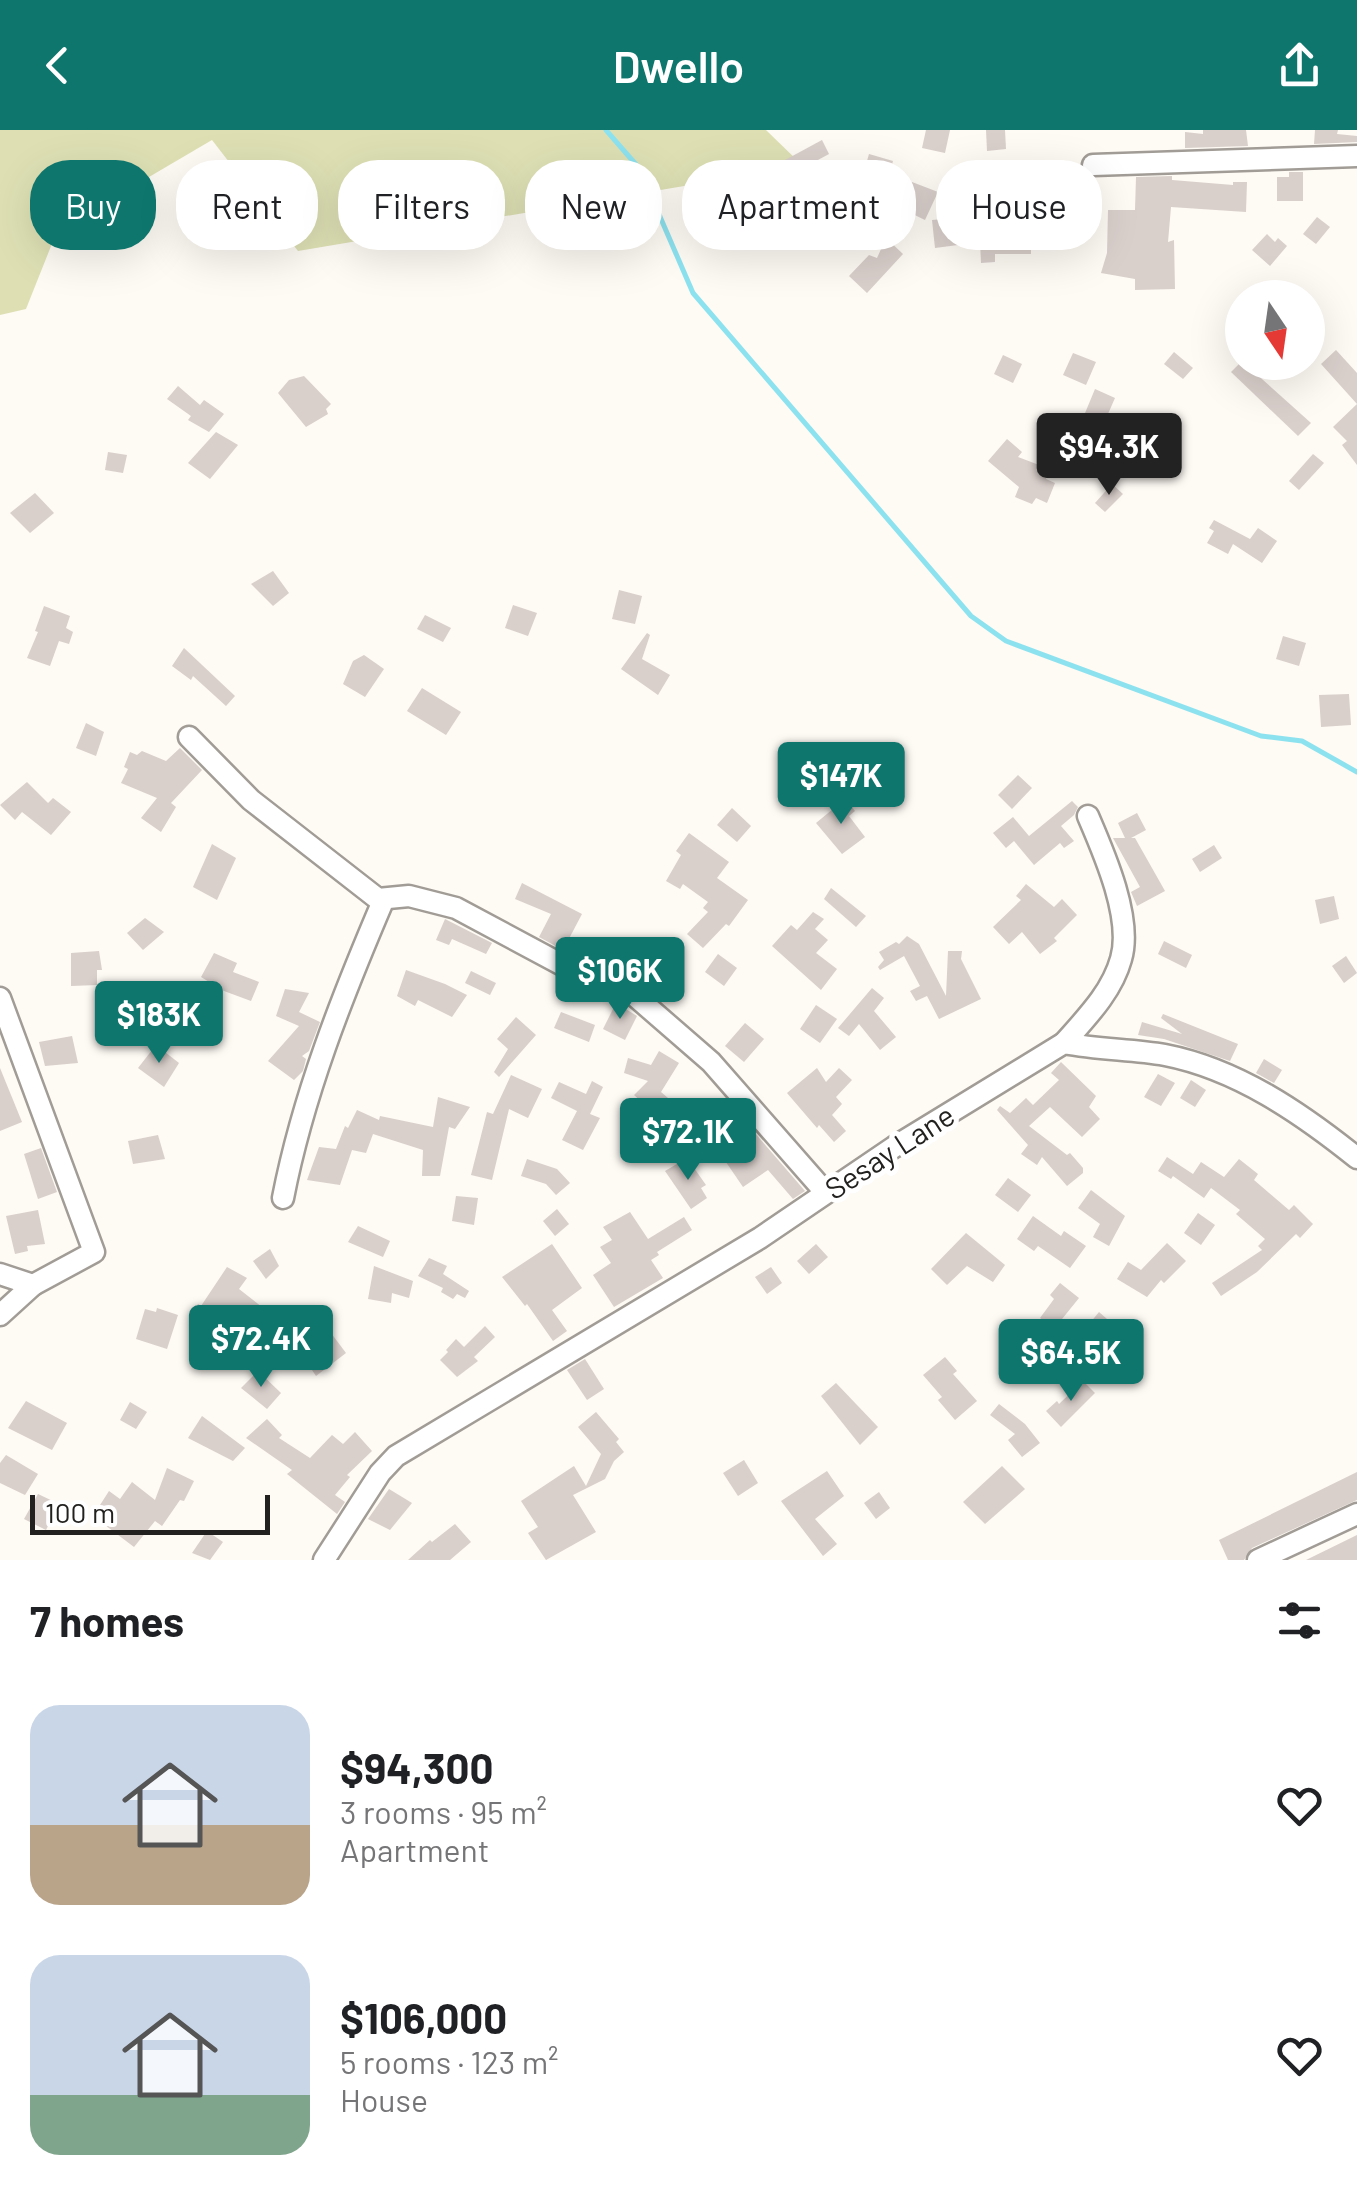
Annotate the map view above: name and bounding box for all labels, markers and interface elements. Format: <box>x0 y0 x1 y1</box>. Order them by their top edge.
icon: back <box>30 38 85 93</box>
text: Dwello <box>613 38 744 92</box>
icon: share <box>1272 38 1327 93</box>
chip: Buy <box>30 160 156 250</box>
chip: Rent <box>176 160 318 250</box>
chip: Filters <box>338 160 505 250</box>
chip: New <box>525 160 662 250</box>
chip: Apartment <box>682 160 916 250</box>
chip: House <box>936 160 1102 250</box>
north arrow <box>1225 280 1325 380</box>
map controls <box>1225 280 1325 380</box>
pin: $94.3K <box>1028 413 1190 498</box>
text: $94.3K <box>1059 426 1159 464</box>
pin: $147K <box>771 742 911 827</box>
text: $147K <box>800 755 882 793</box>
pin: $106K <box>550 937 690 1022</box>
text: $106K <box>577 950 663 988</box>
pin: $183K <box>89 981 229 1066</box>
text: $183K <box>117 994 201 1032</box>
street label: Sesay Lane <box>818 1096 960 1206</box>
pin: $72.1K <box>607 1098 769 1183</box>
text: $72.1K <box>642 1111 734 1149</box>
pin: $72.4K <box>180 1305 342 1390</box>
text: $72.4K <box>211 1318 311 1356</box>
pin: $64.5K <box>990 1319 1152 1404</box>
text: $64.5K <box>1021 1332 1121 1370</box>
scale bar <box>30 1490 270 1534</box>
text: 100 m <box>45 1495 115 1529</box>
icon: filters <box>1272 1593 1327 1648</box>
text: 7 homes <box>30 1595 184 1645</box>
text: $94,300 <box>340 1742 493 1792</box>
icon: home <box>110 1745 230 1865</box>
icon: heart <box>1272 1778 1327 1833</box>
text: 3 rooms · 95 m² <box>340 1792 547 1830</box>
text: Apartment <box>340 1830 489 1868</box>
text: $106,000 <box>340 1992 507 2042</box>
icon: home <box>110 1995 230 2115</box>
icon: heart <box>1272 2028 1327 2083</box>
text: 5 rooms · 123 m² <box>340 2042 559 2080</box>
text: House <box>340 2080 428 2118</box>

